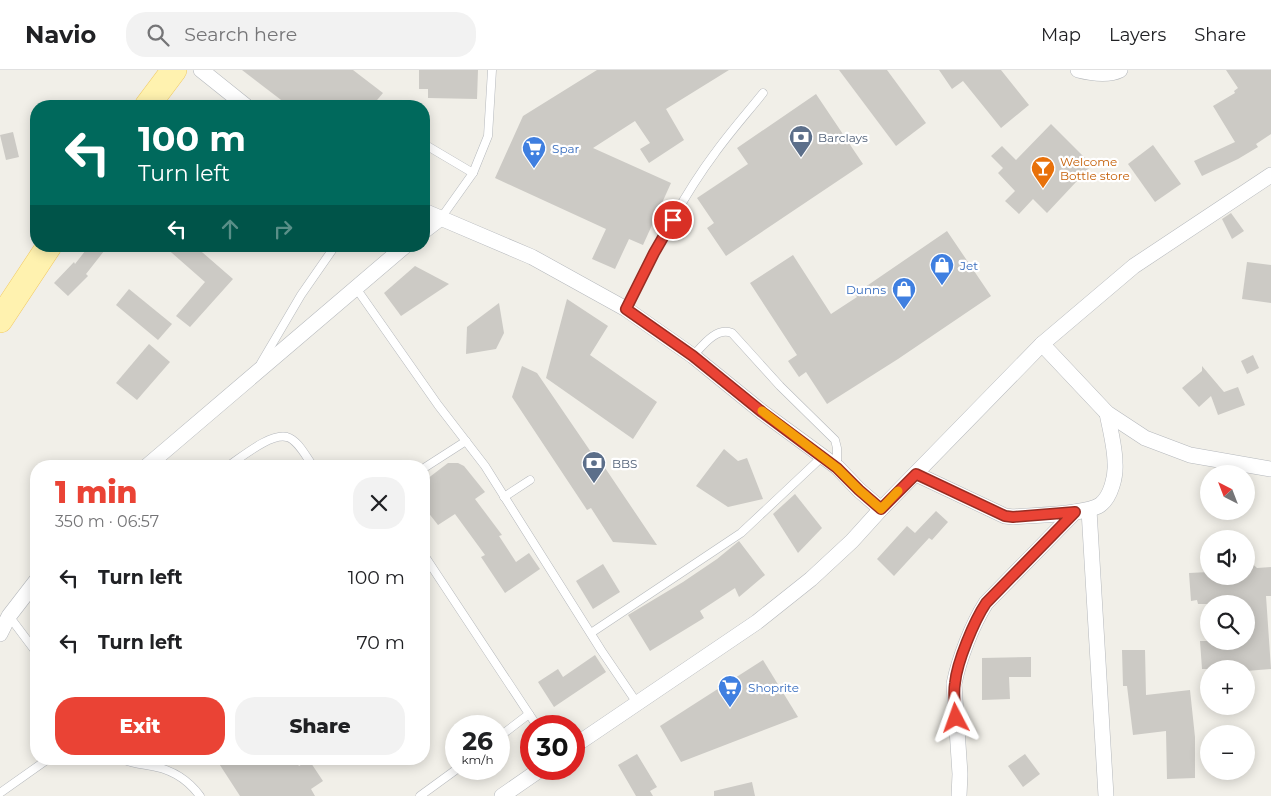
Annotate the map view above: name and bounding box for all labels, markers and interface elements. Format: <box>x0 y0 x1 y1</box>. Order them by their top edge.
search box <box>126 12 476 57</box>
text: Navio <box>25 20 96 49</box>
icon: search <box>144 21 172 49</box>
text: Search here <box>184 23 297 46</box>
text: Map <box>1041 24 1081 46</box>
text: Layers <box>1109 24 1166 46</box>
text: Share <box>1194 24 1246 46</box>
text: 100 m <box>138 117 246 160</box>
icon: left <box>55 120 120 185</box>
bank icon: Barclays <box>788 124 814 158</box>
place label: Barclays <box>818 130 868 145</box>
supermarket icon: Spar <box>521 135 547 169</box>
place label: Spar <box>552 141 580 156</box>
place label: Welcome Bottle store <box>1060 154 1130 183</box>
bar icon: Welcome Bottle store <box>1030 155 1056 189</box>
text: Turn left <box>138 160 230 187</box>
pin <box>652 199 694 241</box>
icon: arrive <box>659 206 687 234</box>
icon: left <box>163 215 191 243</box>
icon: ahead <box>216 215 244 243</box>
icon: right <box>269 215 297 243</box>
shop icon: Jet <box>929 252 955 286</box>
place label: Jet <box>959 258 978 273</box>
shop icon: Dunns <box>891 276 917 310</box>
place label: Dunns <box>846 282 886 297</box>
bank icon: BBS <box>581 450 607 484</box>
place label: BBS <box>612 456 637 471</box>
north arrow <box>1200 465 1255 520</box>
map controls <box>1200 465 1255 780</box>
text: 1 min <box>55 474 138 511</box>
button: close <box>353 477 405 529</box>
text: 350 m · 06:57 <box>55 512 159 531</box>
button: sound <box>1200 530 1255 585</box>
icon: left <box>55 564 83 592</box>
text: Turn left <box>98 566 183 589</box>
text: 100 m <box>348 566 405 589</box>
button: search <box>1200 595 1255 650</box>
icon: left <box>55 629 83 657</box>
text: Turn left <box>98 631 183 654</box>
text: 70 m <box>356 631 405 654</box>
button: + <box>1200 660 1255 715</box>
supermarket icon: Shoprite <box>717 674 743 708</box>
place label: Shoprite <box>748 680 799 695</box>
position arrow <box>929 691 981 743</box>
button: Exit <box>55 697 225 755</box>
button: Share <box>235 697 405 755</box>
speed limit sign: 30 <box>520 715 585 780</box>
button: − <box>1200 725 1255 780</box>
text: 26 <box>462 726 493 756</box>
text: km/h <box>461 752 494 767</box>

